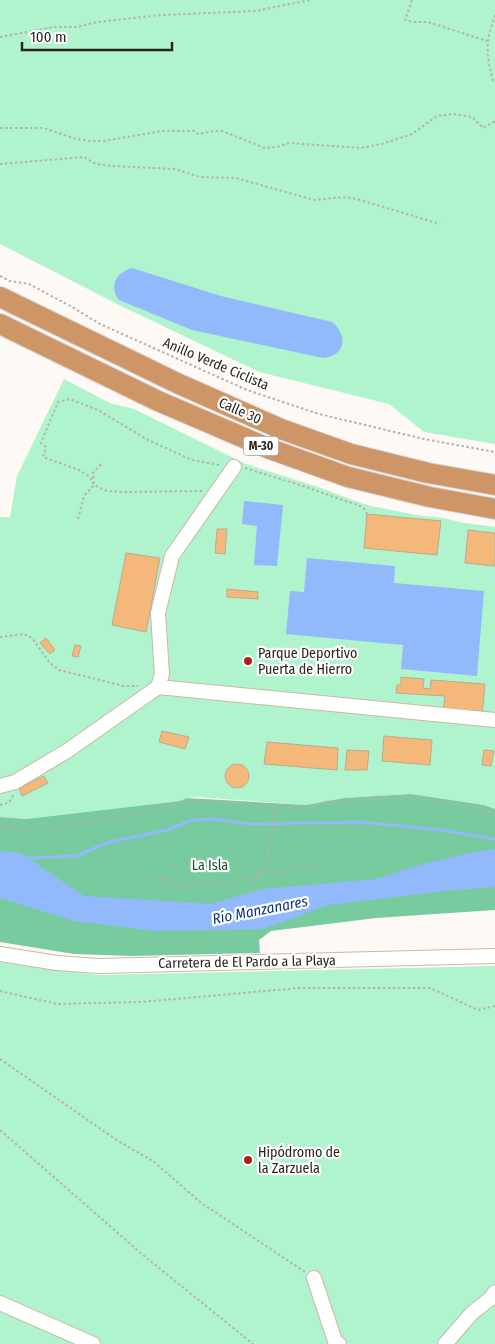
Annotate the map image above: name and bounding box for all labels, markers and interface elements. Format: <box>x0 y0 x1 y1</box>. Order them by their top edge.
scale bar <box>22 20 172 52</box>
text: 100 m <box>30 28 67 46</box>
street label: Anillo Verde Ciclista <box>161 334 272 394</box>
street label: Calle 30 <box>216 394 264 428</box>
road number: M-30 <box>244 436 278 456</box>
place label: Parque Deportivo Puerta de Hierro <box>258 645 357 678</box>
marker: Parque Deportivo Puerta de Hierro <box>242 655 254 667</box>
park label: La Isla <box>192 857 228 874</box>
water label: Río Manzanares <box>211 892 310 928</box>
street label: Carretera de El Pardo a la Playa <box>158 952 336 972</box>
place label: Hipódromo de la Zarzuela <box>258 1144 340 1177</box>
marker: Hipódromo de la Zarzuela <box>242 1154 254 1166</box>

